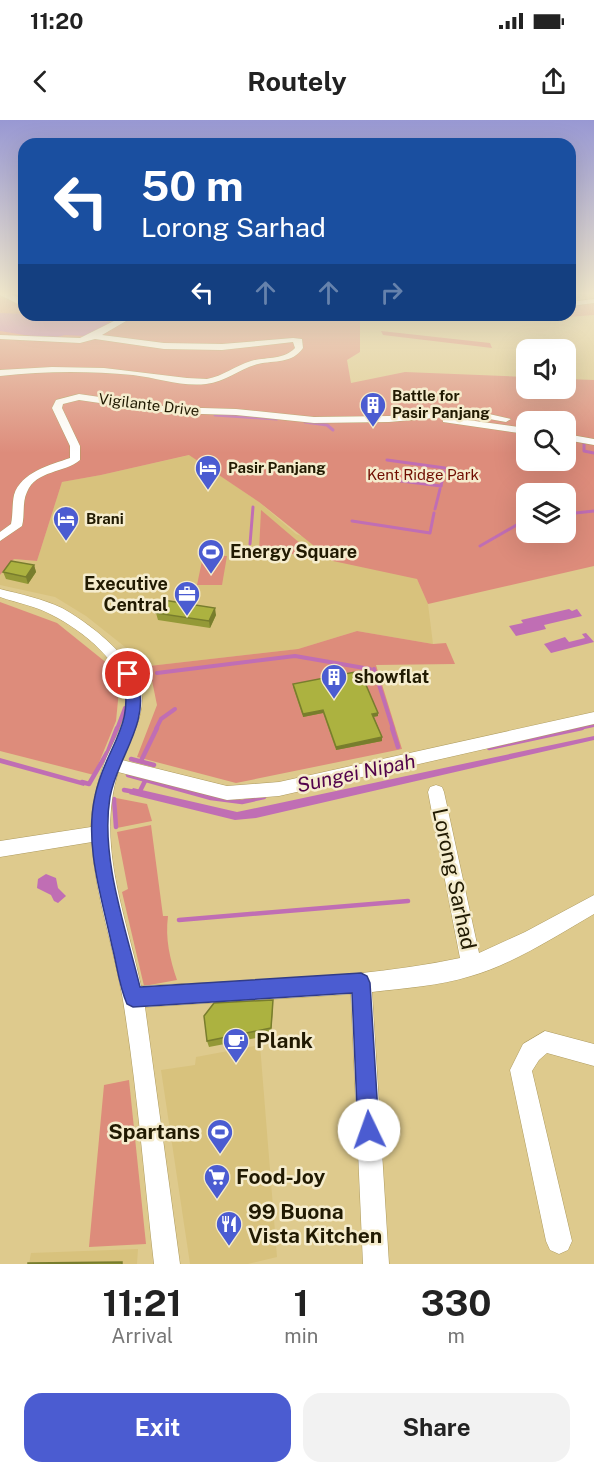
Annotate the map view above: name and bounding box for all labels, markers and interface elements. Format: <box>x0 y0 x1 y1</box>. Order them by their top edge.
text: 11:20 <box>30 8 83 34</box>
icon: back <box>24 65 57 98</box>
text: Routely <box>247 65 347 97</box>
icon: share <box>537 65 570 98</box>
text: 50 m <box>141 161 244 210</box>
icon: left <box>42 162 120 240</box>
text: Lorong Sarhad <box>141 211 326 243</box>
icon: left <box>186 276 219 309</box>
icon: ahead <box>249 276 282 309</box>
icon: ahead <box>312 276 345 309</box>
icon: right <box>375 276 408 309</box>
map controls <box>516 339 576 543</box>
button: sound <box>516 339 576 399</box>
place label: Battle for Pasir Panjang <box>392 387 490 421</box>
street label: Vigilante Drive <box>98 390 201 419</box>
building icon: Battle for Pasir Panjang <box>358 390 388 428</box>
button: search <box>516 411 576 471</box>
hotel icon: Pasir Panjang <box>193 453 223 491</box>
place label: Pasir Panjang <box>228 459 326 476</box>
park label: Kent Ridge Park <box>367 466 479 483</box>
button: layers <box>516 483 576 543</box>
hotel icon: Brani <box>51 504 81 542</box>
place label: Brani <box>86 510 124 527</box>
sports icon: Energy Square <box>196 537 226 575</box>
place label: Energy Square <box>230 541 357 562</box>
place label: Executive Central <box>84 573 168 615</box>
office icon: Executive Central <box>172 579 202 617</box>
pin <box>102 648 153 699</box>
icon: arrive <box>111 657 144 690</box>
building icon: showflat <box>319 662 349 700</box>
place label: showflat <box>354 666 429 687</box>
water label: Sungei Nipah <box>294 749 418 797</box>
street label: Lorong Sarhad <box>427 806 482 952</box>
cafe icon: Plank <box>221 1026 251 1064</box>
place label: Plank <box>256 1028 313 1053</box>
position arrow <box>337 1098 401 1162</box>
sports icon: Spartans <box>205 1117 235 1155</box>
place label: Spartans <box>108 1119 200 1144</box>
supermarket icon: Food-Joy <box>202 1162 232 1200</box>
place label: Food-Joy <box>236 1164 326 1189</box>
place label: 99 Buona Vista Kitchen <box>248 1199 382 1248</box>
restaurant icon: 99 Buona Vista Kitchen <box>214 1209 244 1247</box>
text: 11:21 <box>102 1282 182 1324</box>
text: 1 <box>294 1282 309 1324</box>
text: 330 <box>421 1282 492 1324</box>
text: Arrival <box>111 1324 173 1348</box>
text: min <box>284 1324 318 1348</box>
text: m <box>447 1324 465 1348</box>
button: Exit <box>24 1393 291 1462</box>
button: Share <box>303 1393 570 1462</box>

